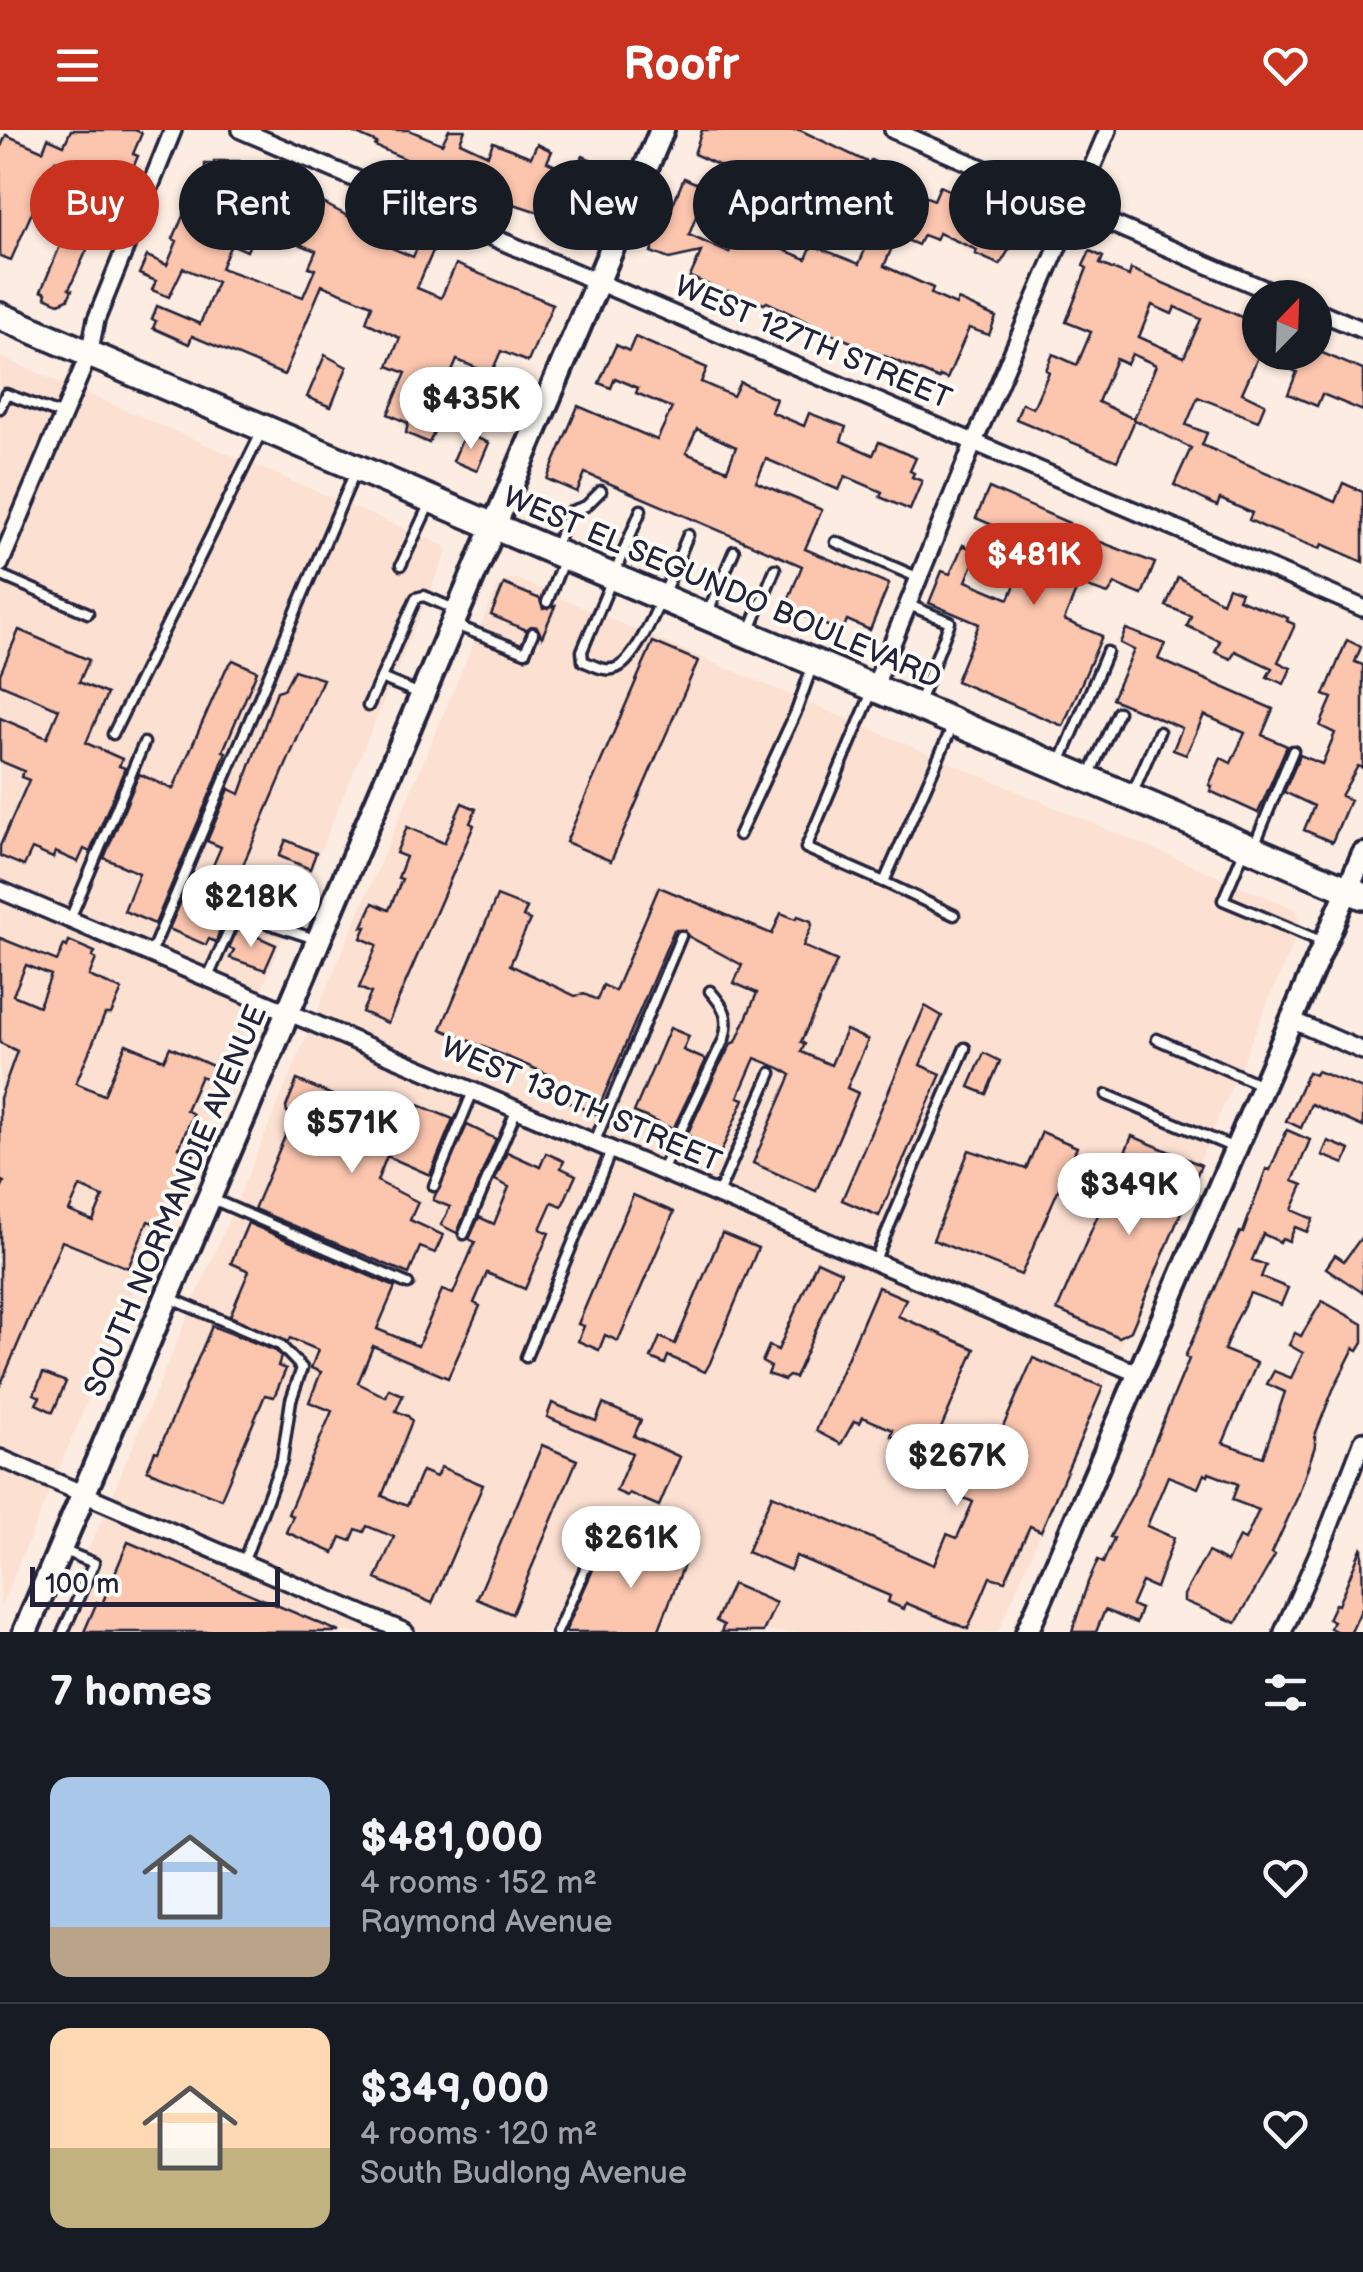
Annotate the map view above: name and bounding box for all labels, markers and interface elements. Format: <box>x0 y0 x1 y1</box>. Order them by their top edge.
icon: menu <box>50 38 105 93</box>
text: Roofr <box>624 38 739 93</box>
icon: heart <box>1258 38 1313 93</box>
chip: Buy <box>30 160 159 250</box>
chip: Rent <box>179 160 325 250</box>
chip: Filters <box>345 160 513 250</box>
chip: New <box>533 160 673 250</box>
chip: Apartment <box>693 160 929 250</box>
chip: House <box>949 160 1121 250</box>
street label: WEST 127TH STREET <box>669 268 957 418</box>
north arrow <box>1242 280 1332 370</box>
map controls <box>1242 280 1332 370</box>
pin: $435K <box>401 367 541 452</box>
text: $435K <box>422 380 520 419</box>
street label: WEST EL SEGUNDO BOULEVARD <box>498 479 946 697</box>
pin: $481K <box>964 523 1104 608</box>
text: $481K <box>987 536 1081 575</box>
pin: $218K <box>181 865 321 950</box>
text: $218K <box>204 878 298 917</box>
street label: SOUTH NORMANDIE AVENUE <box>77 1000 275 1402</box>
street label: WEST 130TH STREET <box>436 1030 726 1180</box>
pin: $571K <box>282 1091 422 1176</box>
text: $571K <box>306 1104 398 1143</box>
pin: $349K <box>1059 1153 1199 1238</box>
text: $349K <box>1079 1166 1179 1205</box>
pin: $267K <box>887 1424 1027 1509</box>
text: $267K <box>907 1437 1007 1476</box>
pin: $261K <box>561 1506 701 1591</box>
text: $261K <box>584 1519 678 1558</box>
scale bar <box>30 1562 280 1606</box>
text: 100 m <box>45 1568 119 1601</box>
icon: filters <box>1258 1665 1313 1720</box>
text: 7 homes <box>50 1667 212 1718</box>
text: $481,000 <box>360 1813 543 1864</box>
icon: home <box>130 1817 250 1937</box>
icon: heart <box>1258 1850 1313 1905</box>
text: 4 rooms · 152 m² <box>360 1864 597 1903</box>
text: Raymond Avenue <box>360 1903 612 1942</box>
text: $349,000 <box>360 2064 549 2115</box>
icon: home <box>130 2068 250 2188</box>
icon: heart <box>1258 2101 1313 2156</box>
text: 4 rooms · 120 m² <box>360 2115 598 2154</box>
text: South Budlong Avenue <box>360 2154 687 2193</box>

